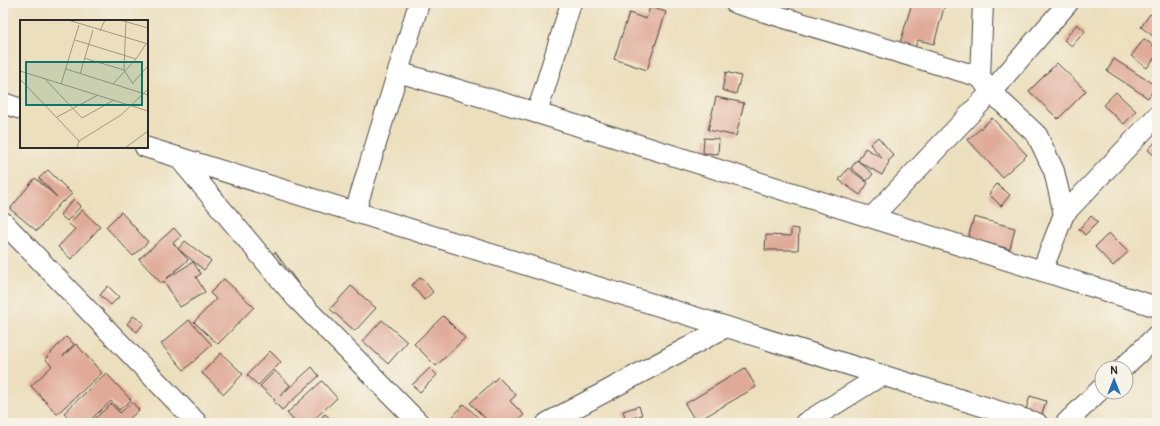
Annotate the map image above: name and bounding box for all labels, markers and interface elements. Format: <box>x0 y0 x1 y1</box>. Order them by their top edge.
inset map <box>20 20 148 148</box>
north arrow <box>1094 360 1134 400</box>
text: N <box>1110 364 1118 377</box>

